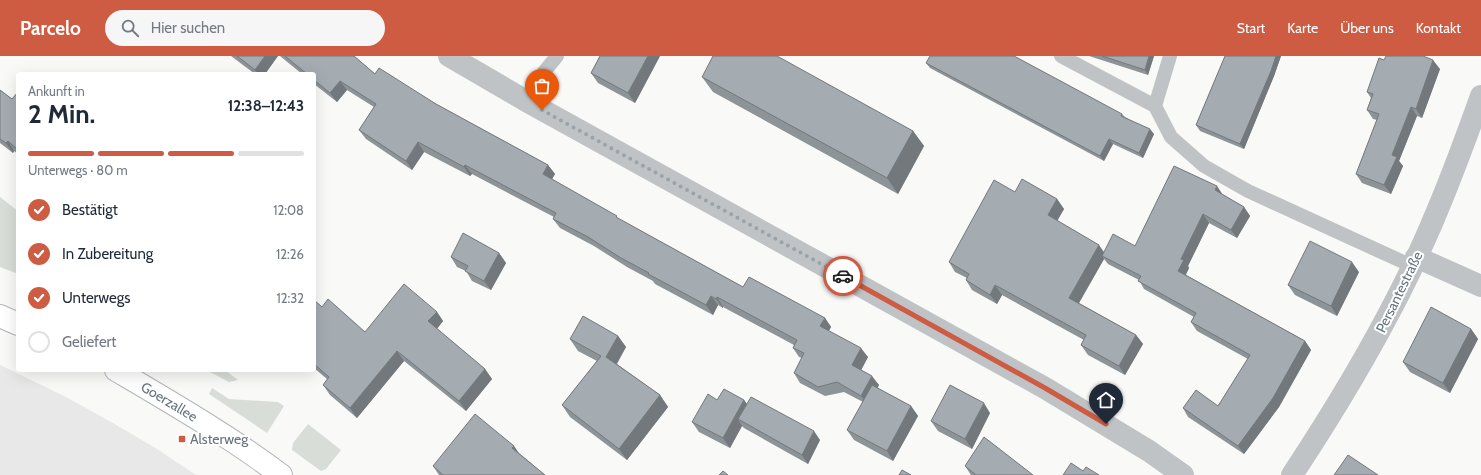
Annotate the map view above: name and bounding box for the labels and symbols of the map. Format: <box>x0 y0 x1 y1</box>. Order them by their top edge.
pin <box>525 69 559 110</box>
street label: Persantestraße <box>1372 248 1426 336</box>
courier <box>823 256 863 296</box>
street label: Goerzallee <box>138 378 201 426</box>
pin <box>1089 383 1123 424</box>
place label: Alsterweg <box>190 430 249 448</box>
marker: Alsterweg <box>177 434 187 444</box>

